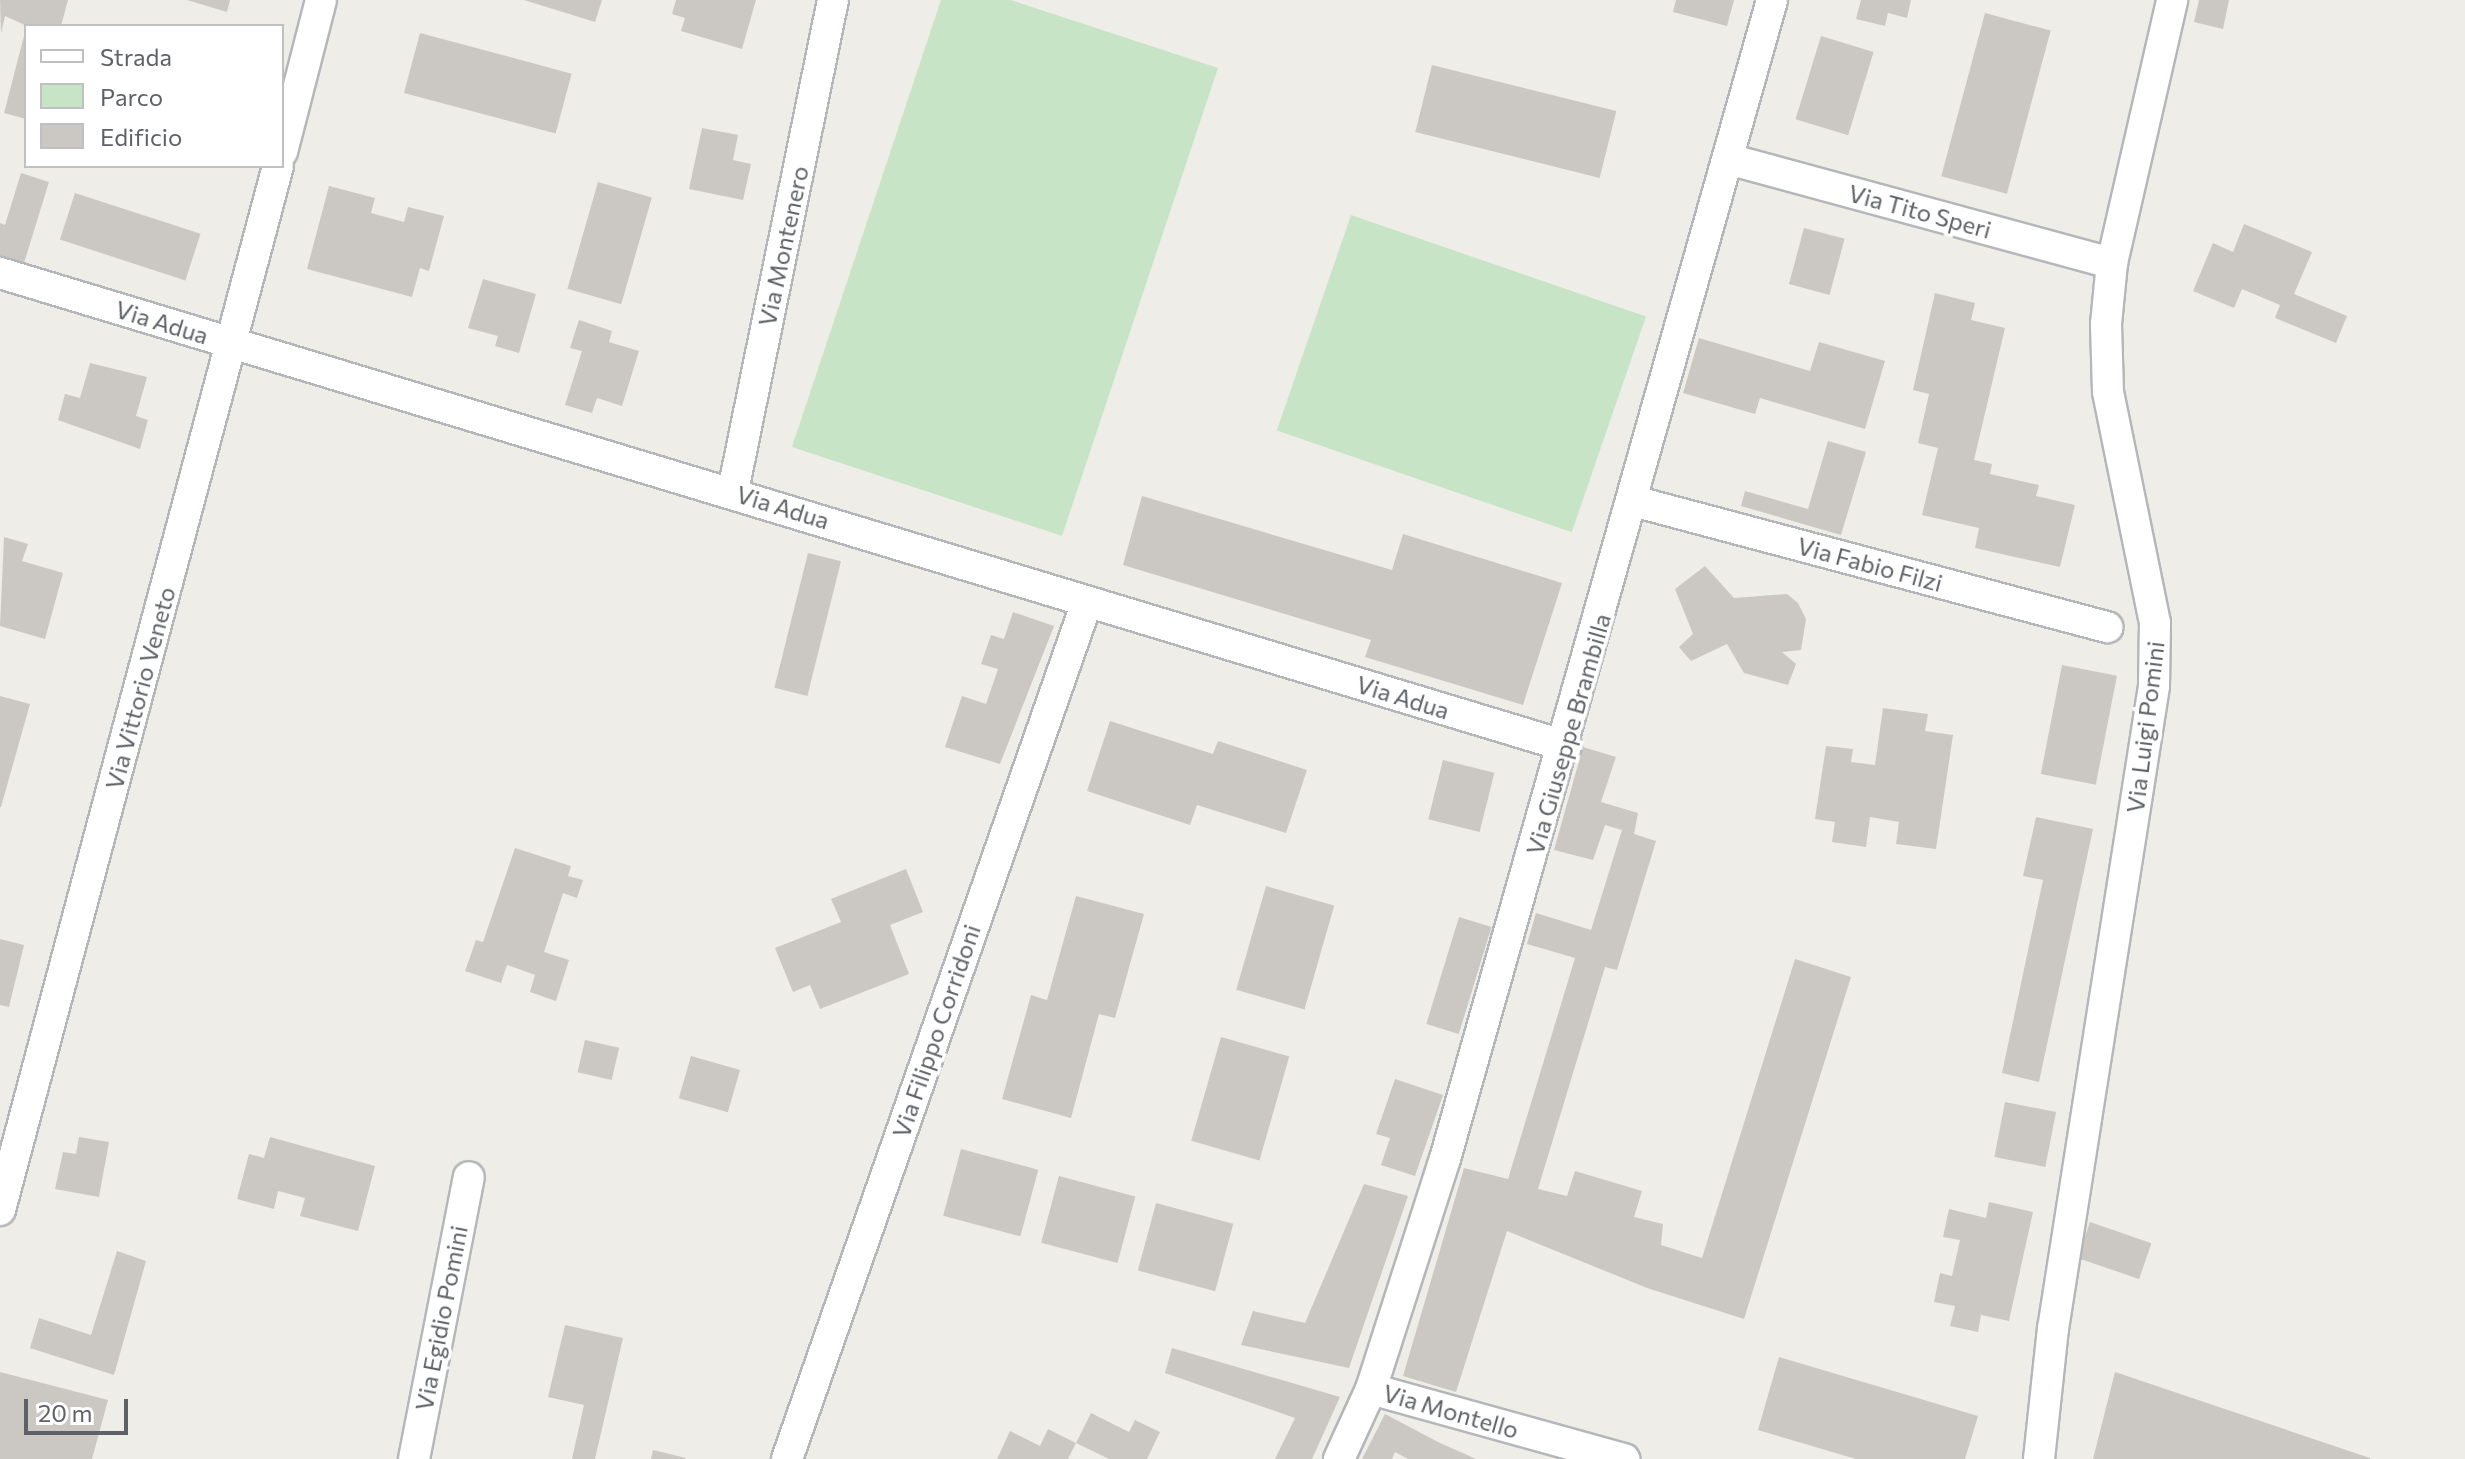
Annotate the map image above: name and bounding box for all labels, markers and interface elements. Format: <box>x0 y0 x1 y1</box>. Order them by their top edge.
legend <box>24 24 284 168</box>
text: Strada <box>100 42 172 71</box>
text: Parco <box>100 82 163 111</box>
text: Edificio <box>100 122 182 151</box>
street label: Via Montenero <box>752 163 814 329</box>
street label: Via Tito Speri <box>1845 178 1995 244</box>
street label: Via Adua <box>112 294 212 350</box>
street label: Via Adua <box>733 479 833 535</box>
street label: Via Fabio Filzi <box>1794 531 1946 597</box>
street label: Via Vittorio Veneto <box>99 583 181 793</box>
street label: Via Giuseppe Brambilla <box>1520 610 1616 858</box>
street label: Via Luigi Pomini <box>2120 639 2170 815</box>
street label: Via Adua <box>1353 669 1453 725</box>
street label: Via Filippo Corridoni <box>886 921 986 1141</box>
street label: Via Egidio Pomini <box>409 1223 473 1413</box>
street label: Via Montello <box>1380 1378 1522 1444</box>
scale bar <box>28 1383 132 1433</box>
text: 20 m <box>38 1398 92 1427</box>

